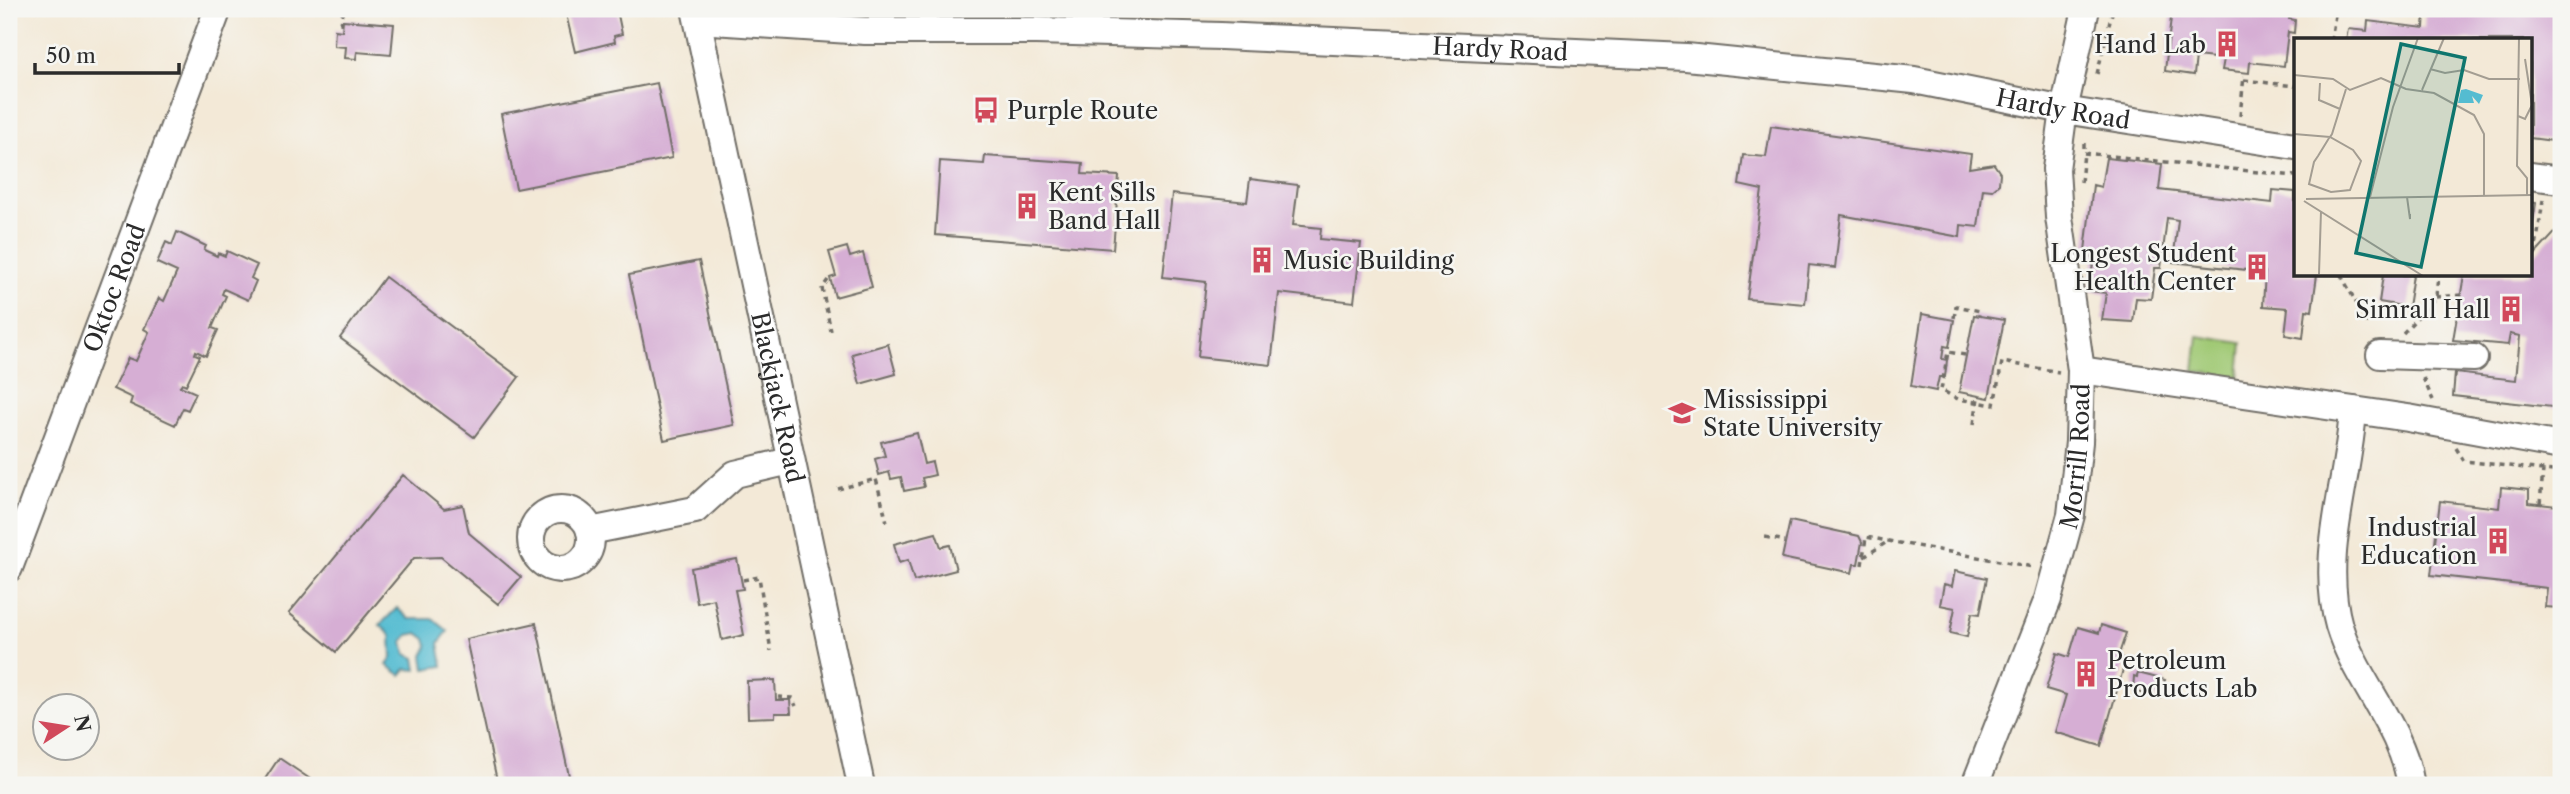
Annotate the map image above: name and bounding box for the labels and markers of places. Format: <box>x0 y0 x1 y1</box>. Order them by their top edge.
building icon: Hand Lab <box>2212 29 2242 59</box>
place label: Hand Lab <box>2094 30 2206 59</box>
bus stop icon: Purple Route <box>971 95 1001 125</box>
place label: Purple Route <box>1007 96 1158 125</box>
place label: Kent Sills Band Hall <box>1048 178 1161 235</box>
building icon: Kent Sills Band Hall <box>1012 191 1042 221</box>
place label: Longest Student Health Center <box>2050 239 2237 296</box>
building icon: Music Building <box>1247 245 1277 275</box>
place label: Music Building <box>1283 246 1454 275</box>
building icon: Longest Student Health Center <box>2242 252 2272 282</box>
building icon: Simrall Hall <box>2496 294 2526 324</box>
place label: Simrall Hall <box>2355 295 2490 324</box>
place label: Mississippi State University <box>1703 385 1883 442</box>
school or university icon: Mississippi State University <box>1667 398 1697 428</box>
place label: Industrial Education <box>2360 513 2477 570</box>
building icon: Industrial Education <box>2483 526 2513 556</box>
place label: Petroleum Products Lab <box>2107 646 2258 703</box>
building icon: Petroleum Products Lab <box>2071 659 2101 689</box>

